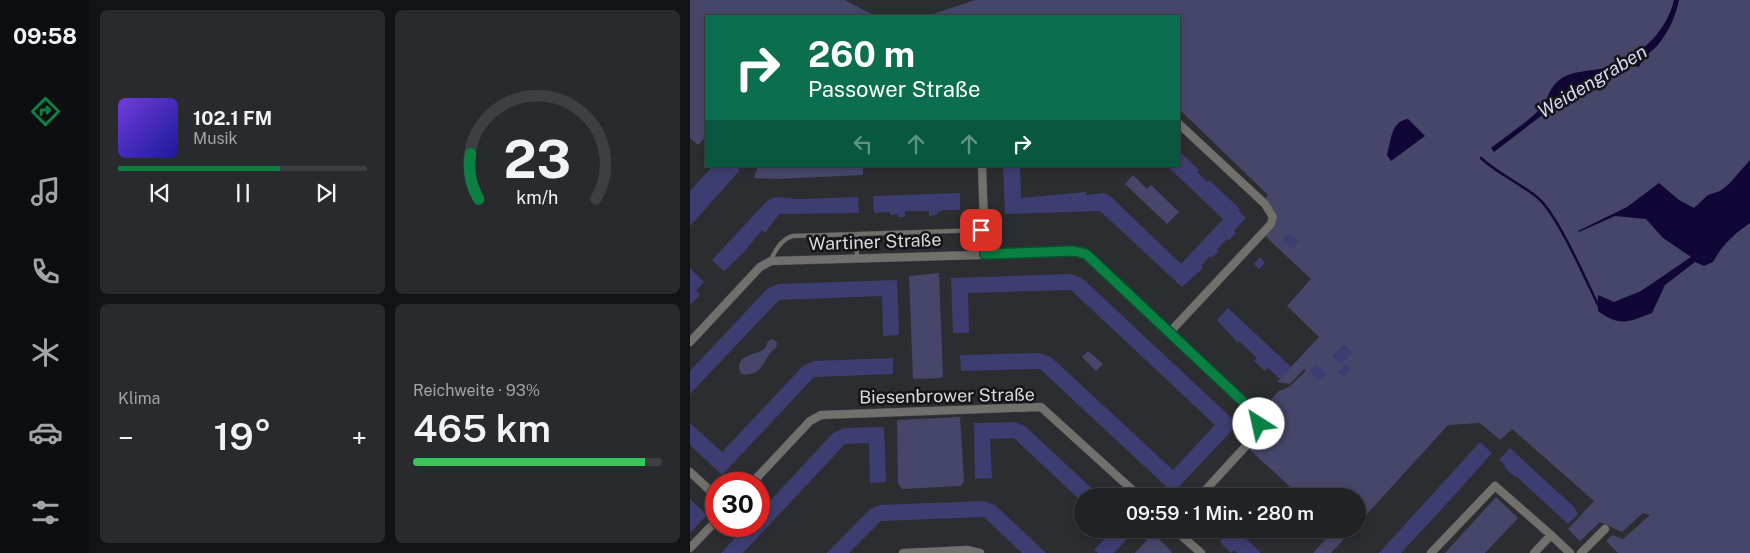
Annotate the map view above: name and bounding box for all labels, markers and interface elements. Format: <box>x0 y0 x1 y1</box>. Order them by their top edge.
text: 09:58 <box>13 23 77 49</box>
text: 260 m <box>808 34 915 75</box>
icon: right <box>725 35 790 100</box>
water label: Weidengraben <box>1533 40 1651 122</box>
text: Passower Straße <box>808 76 980 102</box>
icon: directions <box>28 94 63 129</box>
text: 102.1 FM <box>193 107 272 129</box>
text: Musik <box>193 129 238 148</box>
text: 23 <box>504 129 571 190</box>
icon: left <box>849 130 877 158</box>
icon: ahead <box>902 130 930 158</box>
icon: ahead <box>955 130 983 158</box>
icon: right <box>1008 130 1036 158</box>
icon: music <box>28 174 63 209</box>
icon: previous <box>146 179 174 207</box>
icon: pause <box>229 179 257 207</box>
icon: next <box>312 179 340 207</box>
text: km/h <box>516 187 559 208</box>
pin <box>960 209 1002 251</box>
icon: arrive <box>967 216 995 244</box>
street label: Wartiner Straße <box>808 229 942 254</box>
icon: phone <box>28 254 63 289</box>
icon: climate <box>28 335 63 370</box>
text: Reichweite · 93% <box>413 381 540 400</box>
street label: Biesenbrower Straße <box>859 383 1035 408</box>
text: Klima <box>118 389 160 408</box>
position arrow <box>1232 397 1284 449</box>
text: 465 km <box>413 406 551 451</box>
text: 19° <box>213 414 272 459</box>
icon: car <box>28 415 63 450</box>
text: − <box>118 421 134 454</box>
text: + <box>351 421 367 454</box>
speed limit sign: 30 <box>705 472 770 537</box>
icon: filters <box>28 495 63 530</box>
text: 09:59 · 1 Min. · 280 m <box>1126 502 1314 524</box>

